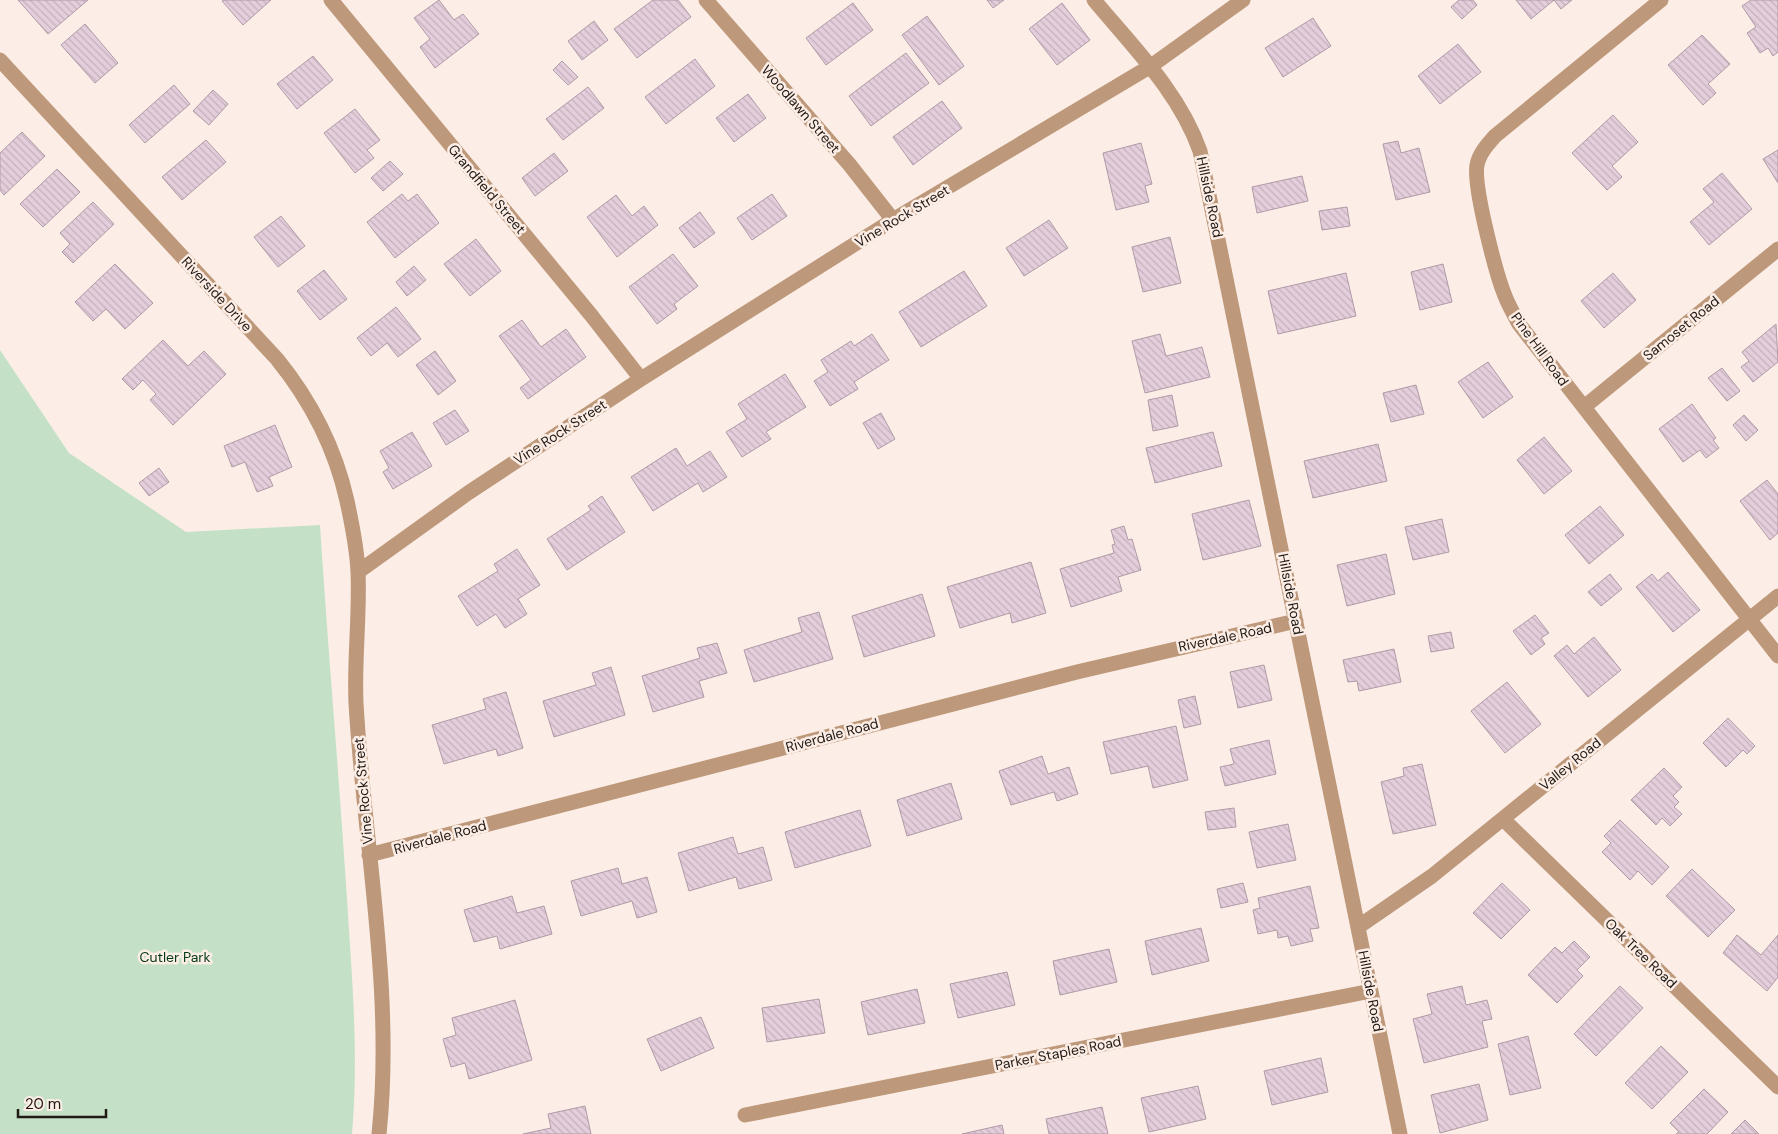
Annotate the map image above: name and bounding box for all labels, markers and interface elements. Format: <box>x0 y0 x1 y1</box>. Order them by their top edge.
street label: Woodlawn Street <box>758 61 844 157</box>
street label: Grandfield Street <box>444 141 530 237</box>
street label: Hillside Road <box>1193 155 1227 239</box>
street label: Vine Rock Street <box>851 181 953 251</box>
street label: Riverside Drive <box>178 253 256 335</box>
street label: Samoset Road <box>1639 292 1723 364</box>
street label: Pine Hill Road <box>1507 309 1573 389</box>
street label: Vine Rock Street <box>510 395 610 469</box>
street label: Hillside Road <box>1274 552 1308 636</box>
street label: Riverdale Road <box>1176 618 1274 656</box>
street label: Riverdale Road <box>784 714 880 756</box>
street label: Valley Road <box>1535 734 1605 794</box>
street label: Vine Rock Street <box>349 737 377 845</box>
street label: Riverdale Road <box>392 816 488 858</box>
street label: Oak Tree Road <box>1601 914 1681 992</box>
park label: Cutler Park <box>139 948 211 966</box>
street label: Hillside Road <box>1354 949 1388 1033</box>
street label: Parker Staples Road <box>993 1032 1123 1074</box>
scale bar <box>18 1086 105 1118</box>
text: 20 m <box>25 1094 61 1114</box>

